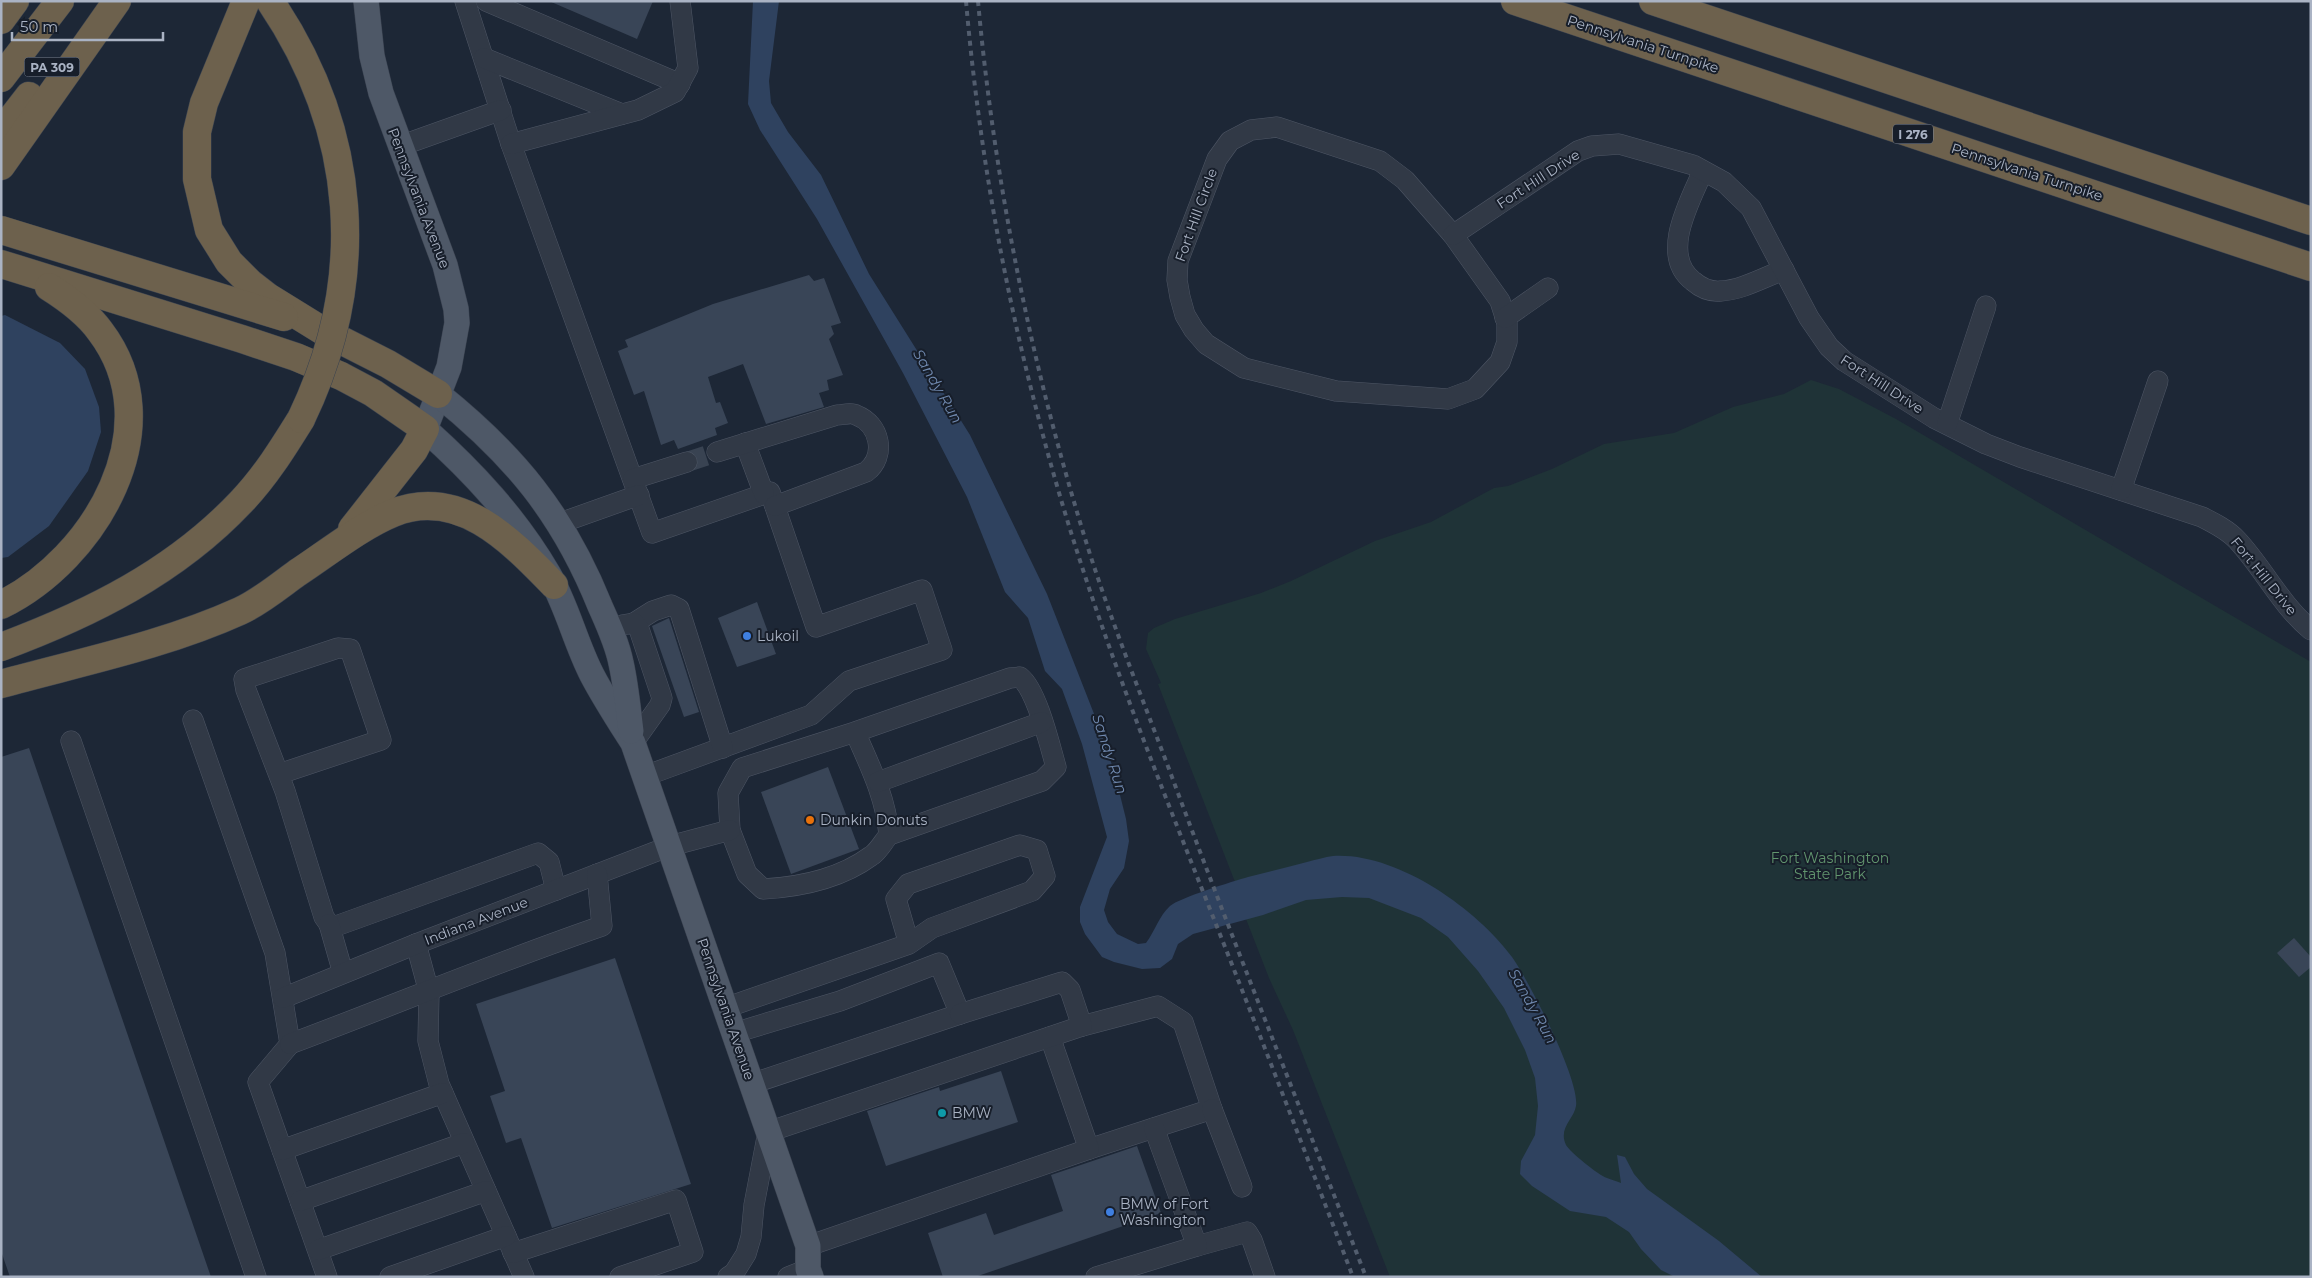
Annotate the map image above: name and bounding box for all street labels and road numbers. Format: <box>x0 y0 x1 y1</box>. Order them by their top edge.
street label: Pennsylvania Turnpike <box>1565 11 1721 77</box>
road number: PA 309 <box>24 58 80 76</box>
street label: Pennsylvania Avenue <box>384 125 454 271</box>
road number: I 276 <box>1893 125 1933 144</box>
street label: Pennsylvania Turnpike <box>1949 139 2105 205</box>
street label: Fort Hill Drive <box>1493 145 1583 213</box>
street label: Fort Hill Circle <box>1171 166 1221 264</box>
street label: Fort Hill Drive <box>1837 350 1927 418</box>
street label: Fort Hill Drive <box>2227 533 2301 619</box>
street label: Indiana Avenue <box>422 893 530 949</box>
street label: Pennsylvania Avenue <box>693 936 759 1082</box>

